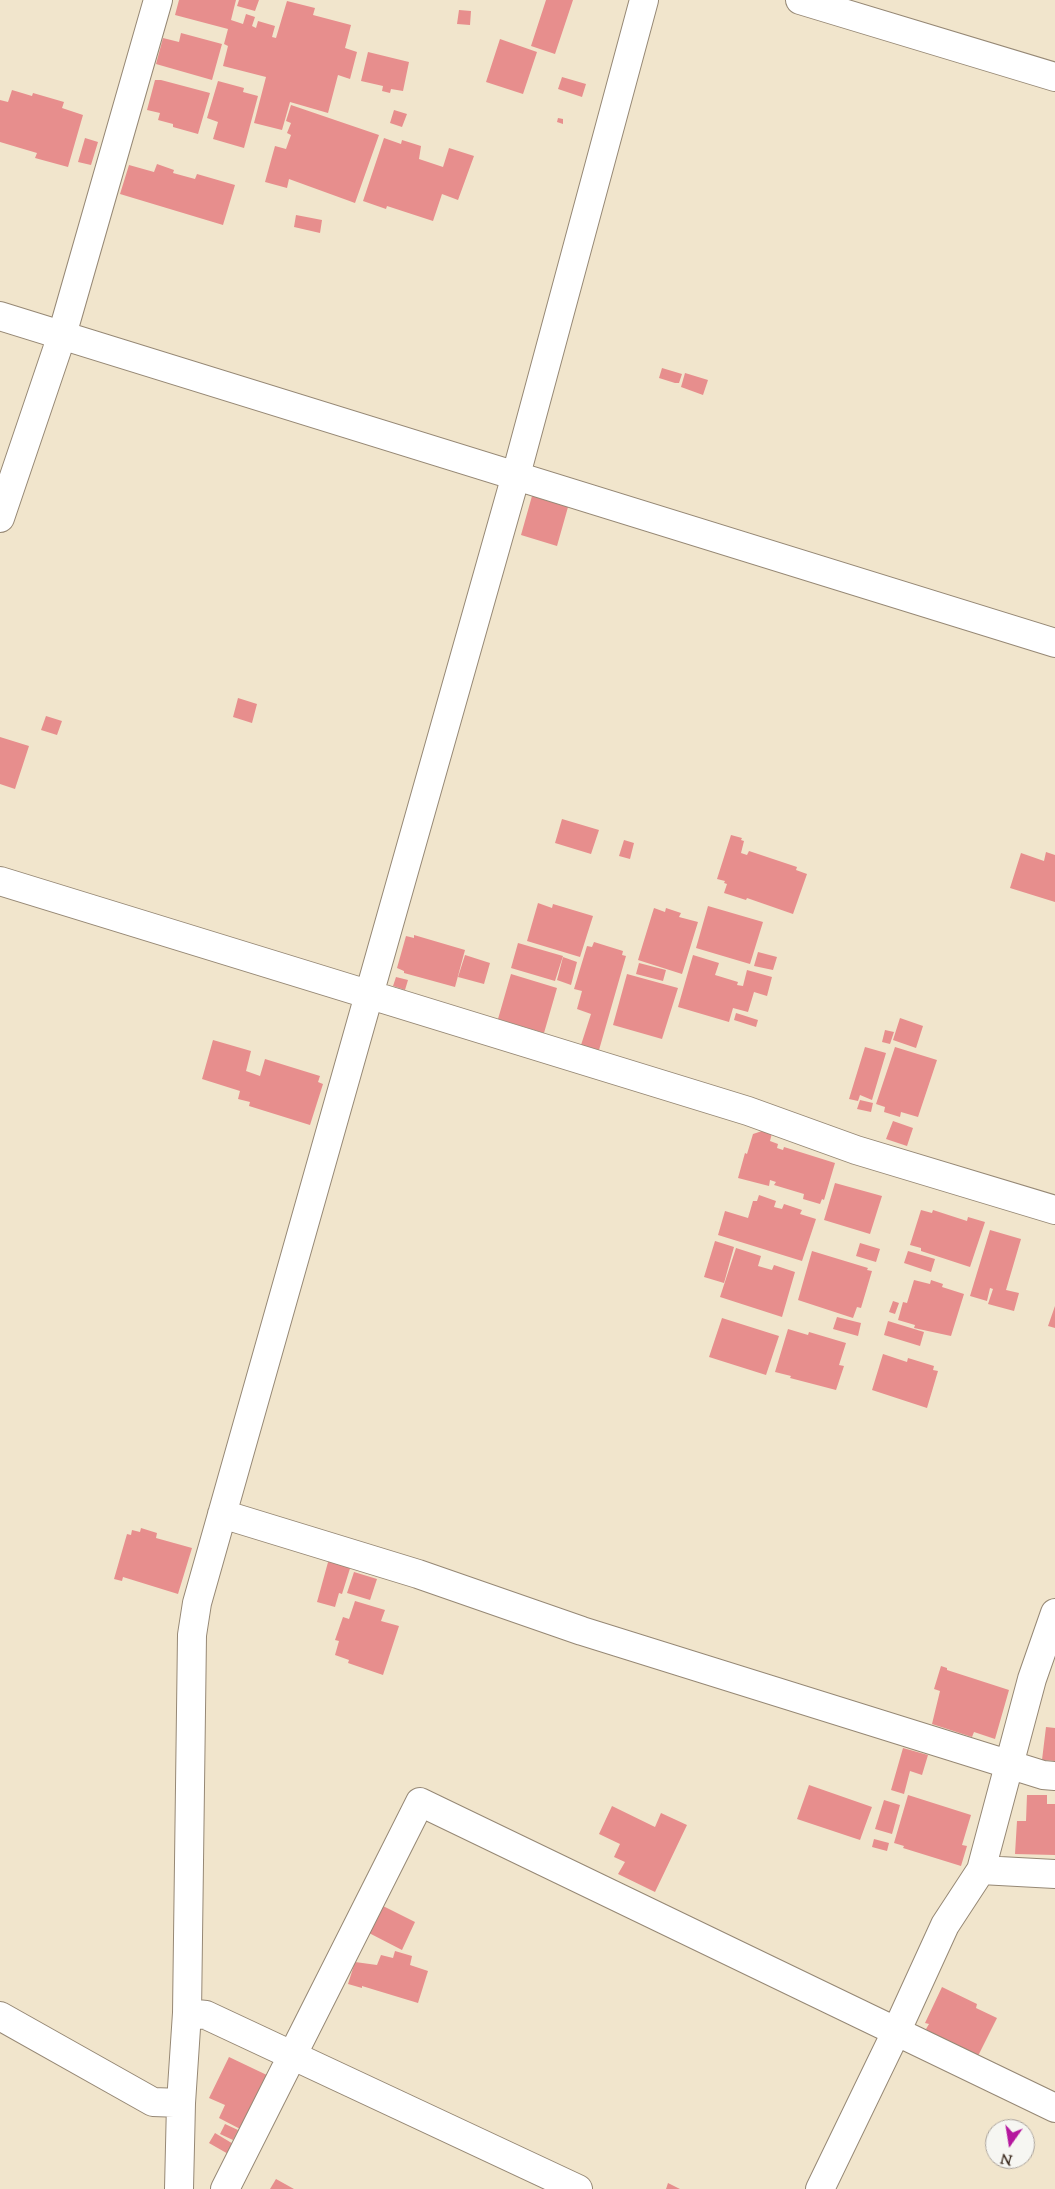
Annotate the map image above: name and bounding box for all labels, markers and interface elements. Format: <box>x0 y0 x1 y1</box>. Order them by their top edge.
north arrow <box>985 2119 1035 2169</box>
text: N <box>999 2147 1015 2169</box>

